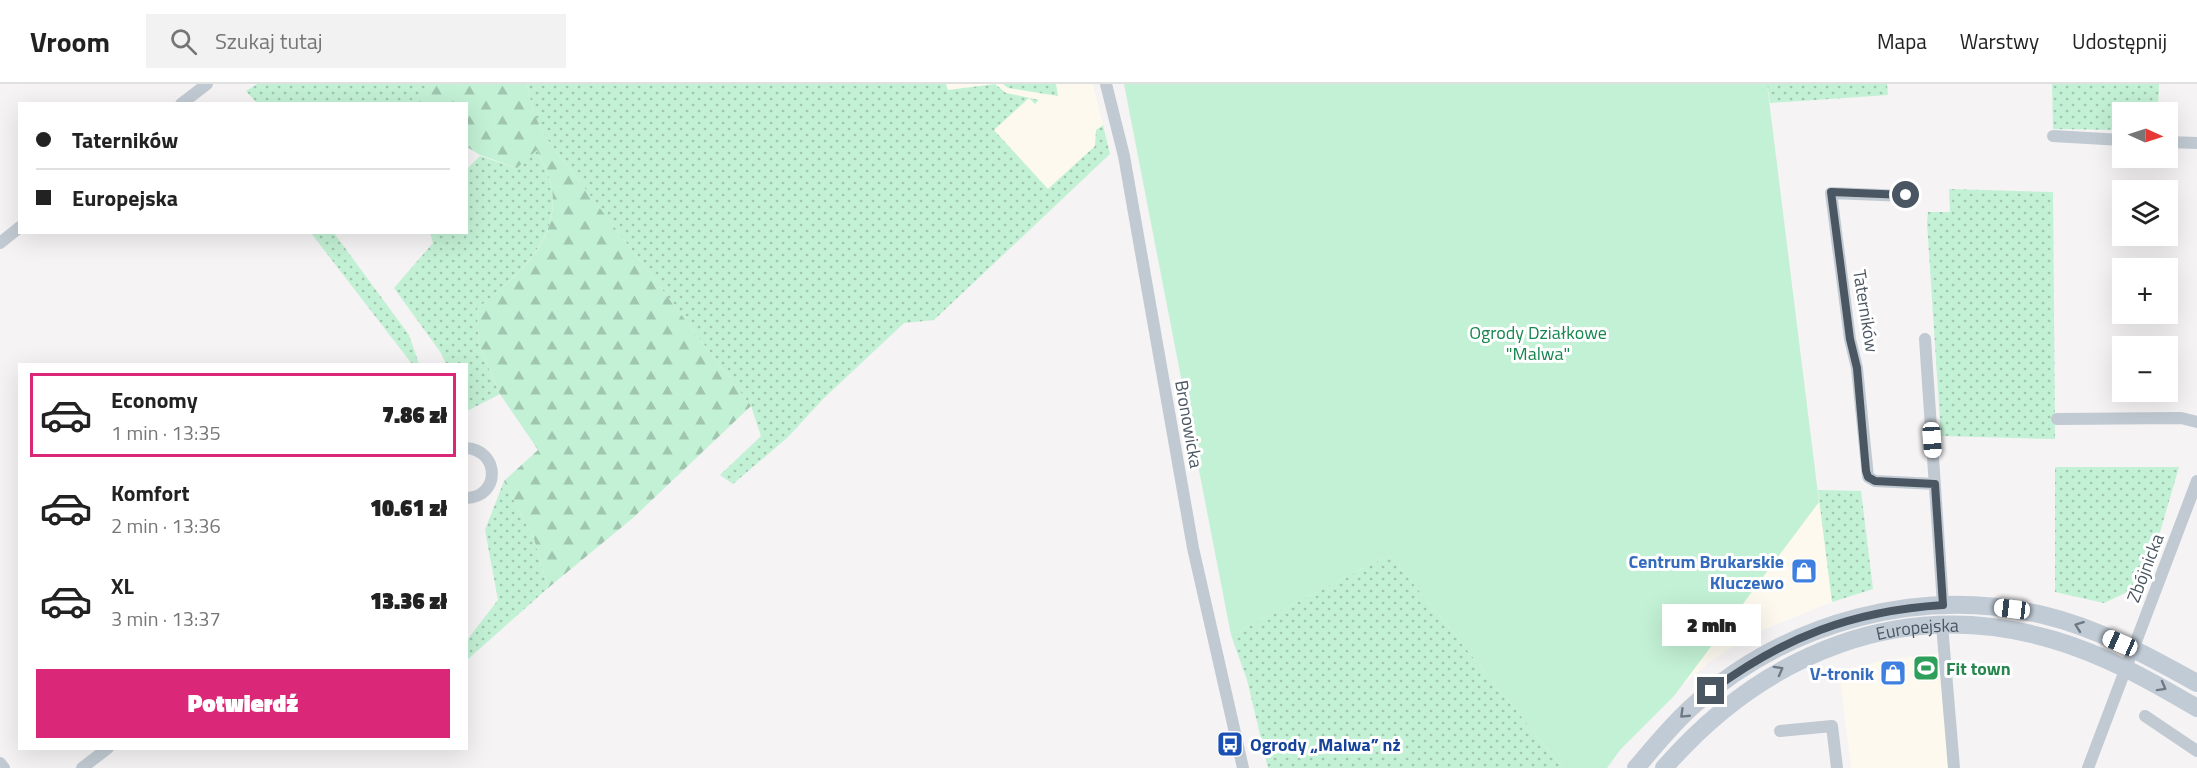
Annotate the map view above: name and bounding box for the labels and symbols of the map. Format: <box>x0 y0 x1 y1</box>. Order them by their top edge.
north arrow <box>2112 102 2178 168</box>
route start <box>1892 181 1919 208</box>
street label: Taterników <box>1846 268 1886 355</box>
park label: Ogrody Działkowe "Malwa" <box>1469 319 1607 367</box>
street label: Bronowicka <box>1168 378 1210 470</box>
car <box>1922 421 1942 459</box>
street label: Zbójnicka <box>2120 530 2170 606</box>
place label: Centrum Brukarskie Kluczewo <box>1629 548 1784 596</box>
shop icon: Centrum Brukarskie Kluczewo <box>1789 556 1819 586</box>
car <box>1993 598 2031 620</box>
callout: 2 min <box>1662 604 1760 646</box>
street label: Europejska <box>1873 611 1959 647</box>
one-way arrow <box>2074 621 2085 634</box>
car <box>2100 627 2140 659</box>
sports icon: Fit town <box>1911 653 1941 683</box>
place label: Fit town <box>1946 655 2011 682</box>
shop icon: V-tronik <box>1878 658 1908 688</box>
place label: V-tronik <box>1810 660 1875 687</box>
one-way arrow <box>1773 666 1784 677</box>
route end <box>1697 677 1724 704</box>
one-way arrow <box>2155 680 2166 691</box>
one-way arrow <box>1681 707 1692 718</box>
bus stop icon: Ogrody „Malwa” nż <box>1215 729 1245 759</box>
place label: Ogrody „Malwa” nż <box>1250 731 1401 758</box>

